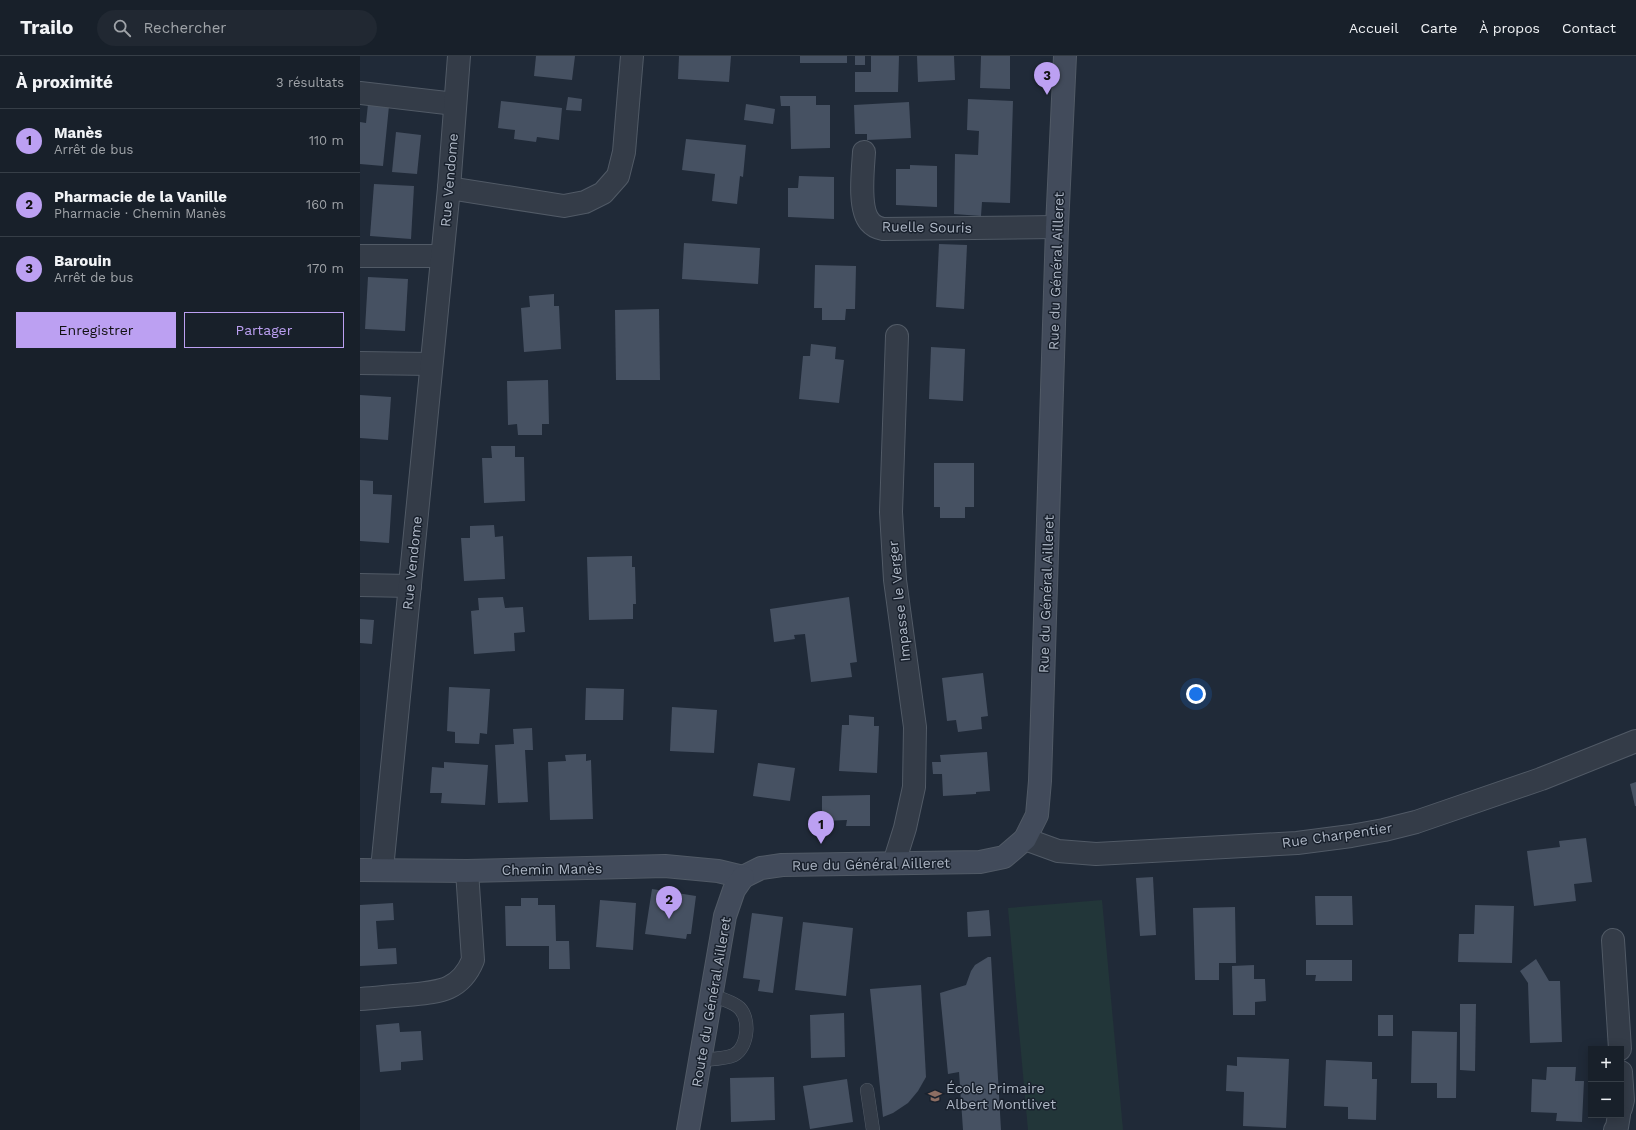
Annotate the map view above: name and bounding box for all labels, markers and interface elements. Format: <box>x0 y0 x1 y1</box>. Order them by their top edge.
search box <box>97 10 377 46</box>
text: Trailo <box>20 16 73 39</box>
icon: search <box>111 17 133 39</box>
text: Rechercher <box>143 19 226 37</box>
text: Accueil <box>1349 20 1398 36</box>
text: Carte <box>1420 20 1457 36</box>
text: À propos <box>1479 20 1540 36</box>
text: Contact <box>1562 20 1616 36</box>
pin: 3 <box>1034 62 1060 95</box>
text: À proximité <box>16 72 113 92</box>
text: 3 résultats <box>276 75 344 90</box>
text: Manès <box>54 124 102 142</box>
text: 1 <box>26 133 32 148</box>
text: 110 m <box>309 133 344 148</box>
street label: Rue Vendome <box>437 133 461 227</box>
text: Arrêt de bus <box>54 142 133 157</box>
text: Pharmacie de la Vanille <box>54 188 227 206</box>
street label: Rue du Général Ailleret <box>1045 192 1067 350</box>
text: 2 <box>25 197 33 212</box>
text: 160 m <box>306 197 344 212</box>
text: Pharmacie · Chemin Manès <box>54 206 226 221</box>
street label: Ruelle Souris <box>882 218 972 236</box>
text: Barouin <box>54 252 111 270</box>
text: 3 <box>25 261 33 276</box>
text: 170 m <box>307 261 344 276</box>
text: Arrêt de bus <box>54 270 133 285</box>
button: Enregistrer <box>16 312 176 348</box>
button: Partager <box>184 312 344 348</box>
street label: Rue Vendome <box>399 515 425 611</box>
street label: Rue du Général Ailleret <box>1035 515 1057 673</box>
street label: Impasse le Verger <box>885 539 913 662</box>
your location <box>1186 684 1206 704</box>
pin: 1 <box>808 811 834 844</box>
street label: Rue Charpentier <box>1281 819 1394 851</box>
street label: Rue du Général Ailleret <box>792 855 950 873</box>
street label: Chemin Manès <box>501 860 603 878</box>
pin: 2 <box>656 886 682 919</box>
street label: Route du Général Ailleret <box>688 916 734 1088</box>
map controls <box>1588 1046 1624 1118</box>
button: + <box>1588 1046 1624 1082</box>
place label: École Primaire Albert Montlivet <box>946 1080 1056 1112</box>
button: − <box>1588 1082 1624 1118</box>
school or university icon: École Primaire Albert Montlivet <box>927 1088 943 1104</box>

